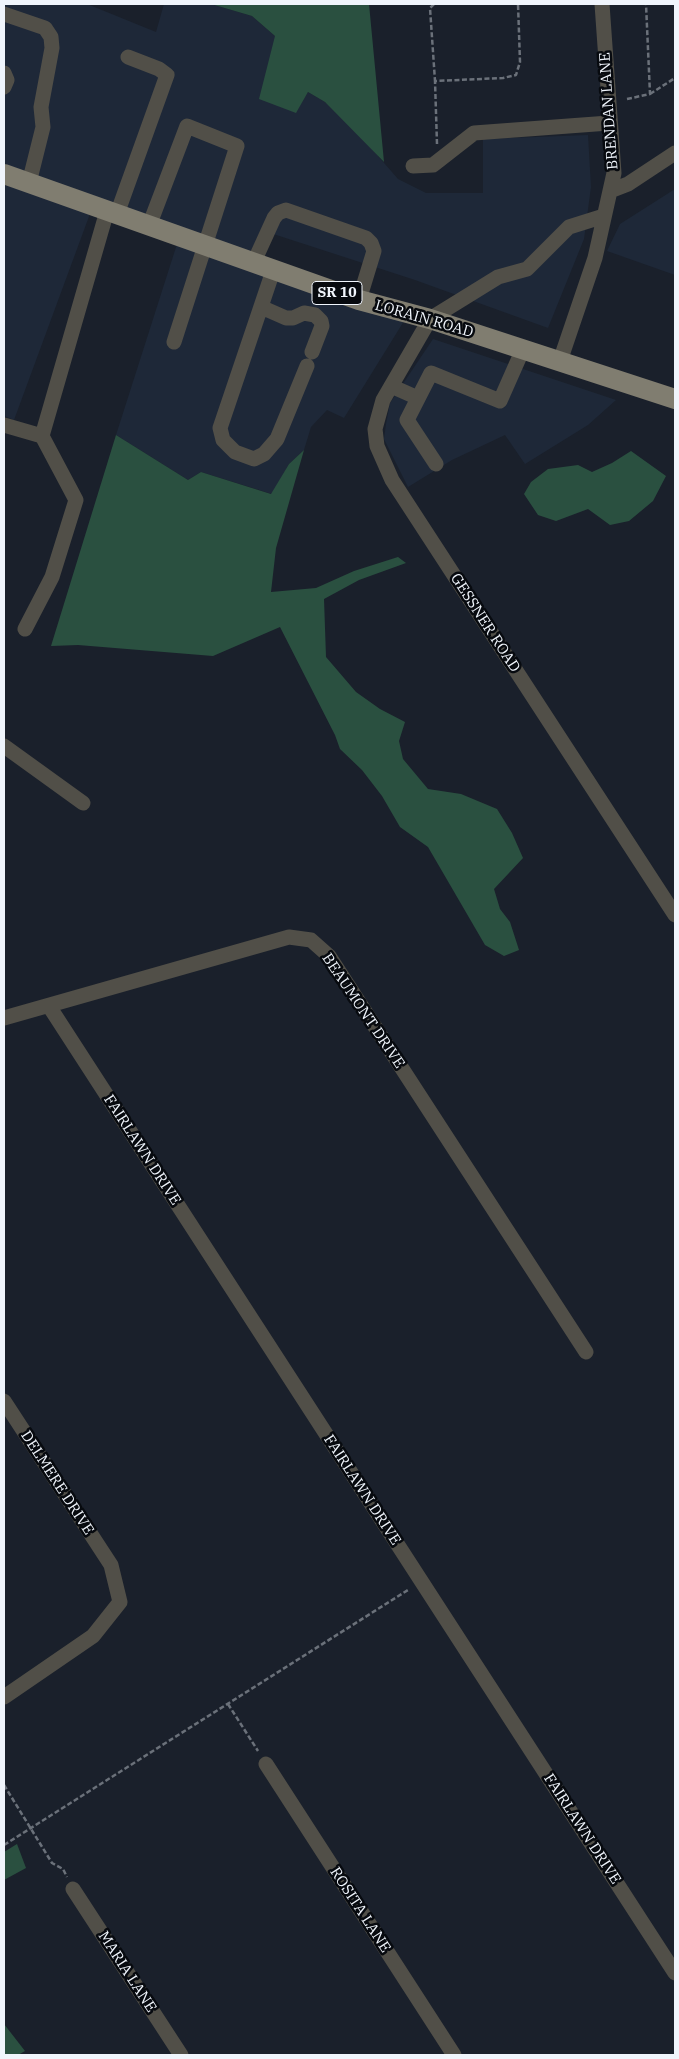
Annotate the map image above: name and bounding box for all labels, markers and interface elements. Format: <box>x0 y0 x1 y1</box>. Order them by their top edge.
street label: BRENDAN LANE <box>596 52 622 170</box>
road number: SR 10 <box>312 282 362 304</box>
street label: LORAIN ROAD <box>373 296 475 342</box>
street label: GESSNER ROAD <box>446 570 524 676</box>
street label: BEAUMONT DRIVE <box>318 950 408 1072</box>
street label: FAIRLAWN DRIVE <box>100 1091 184 1209</box>
street label: DELMERE DRIVE <box>17 1428 97 1538</box>
street label: FAIRLAWN DRIVE <box>320 1431 404 1549</box>
street label: FAIRLAWN DRIVE <box>540 1770 624 1888</box>
street label: ROSITA LANE <box>326 1864 394 1956</box>
street label: MARIA LANE <box>94 1928 160 2016</box>

